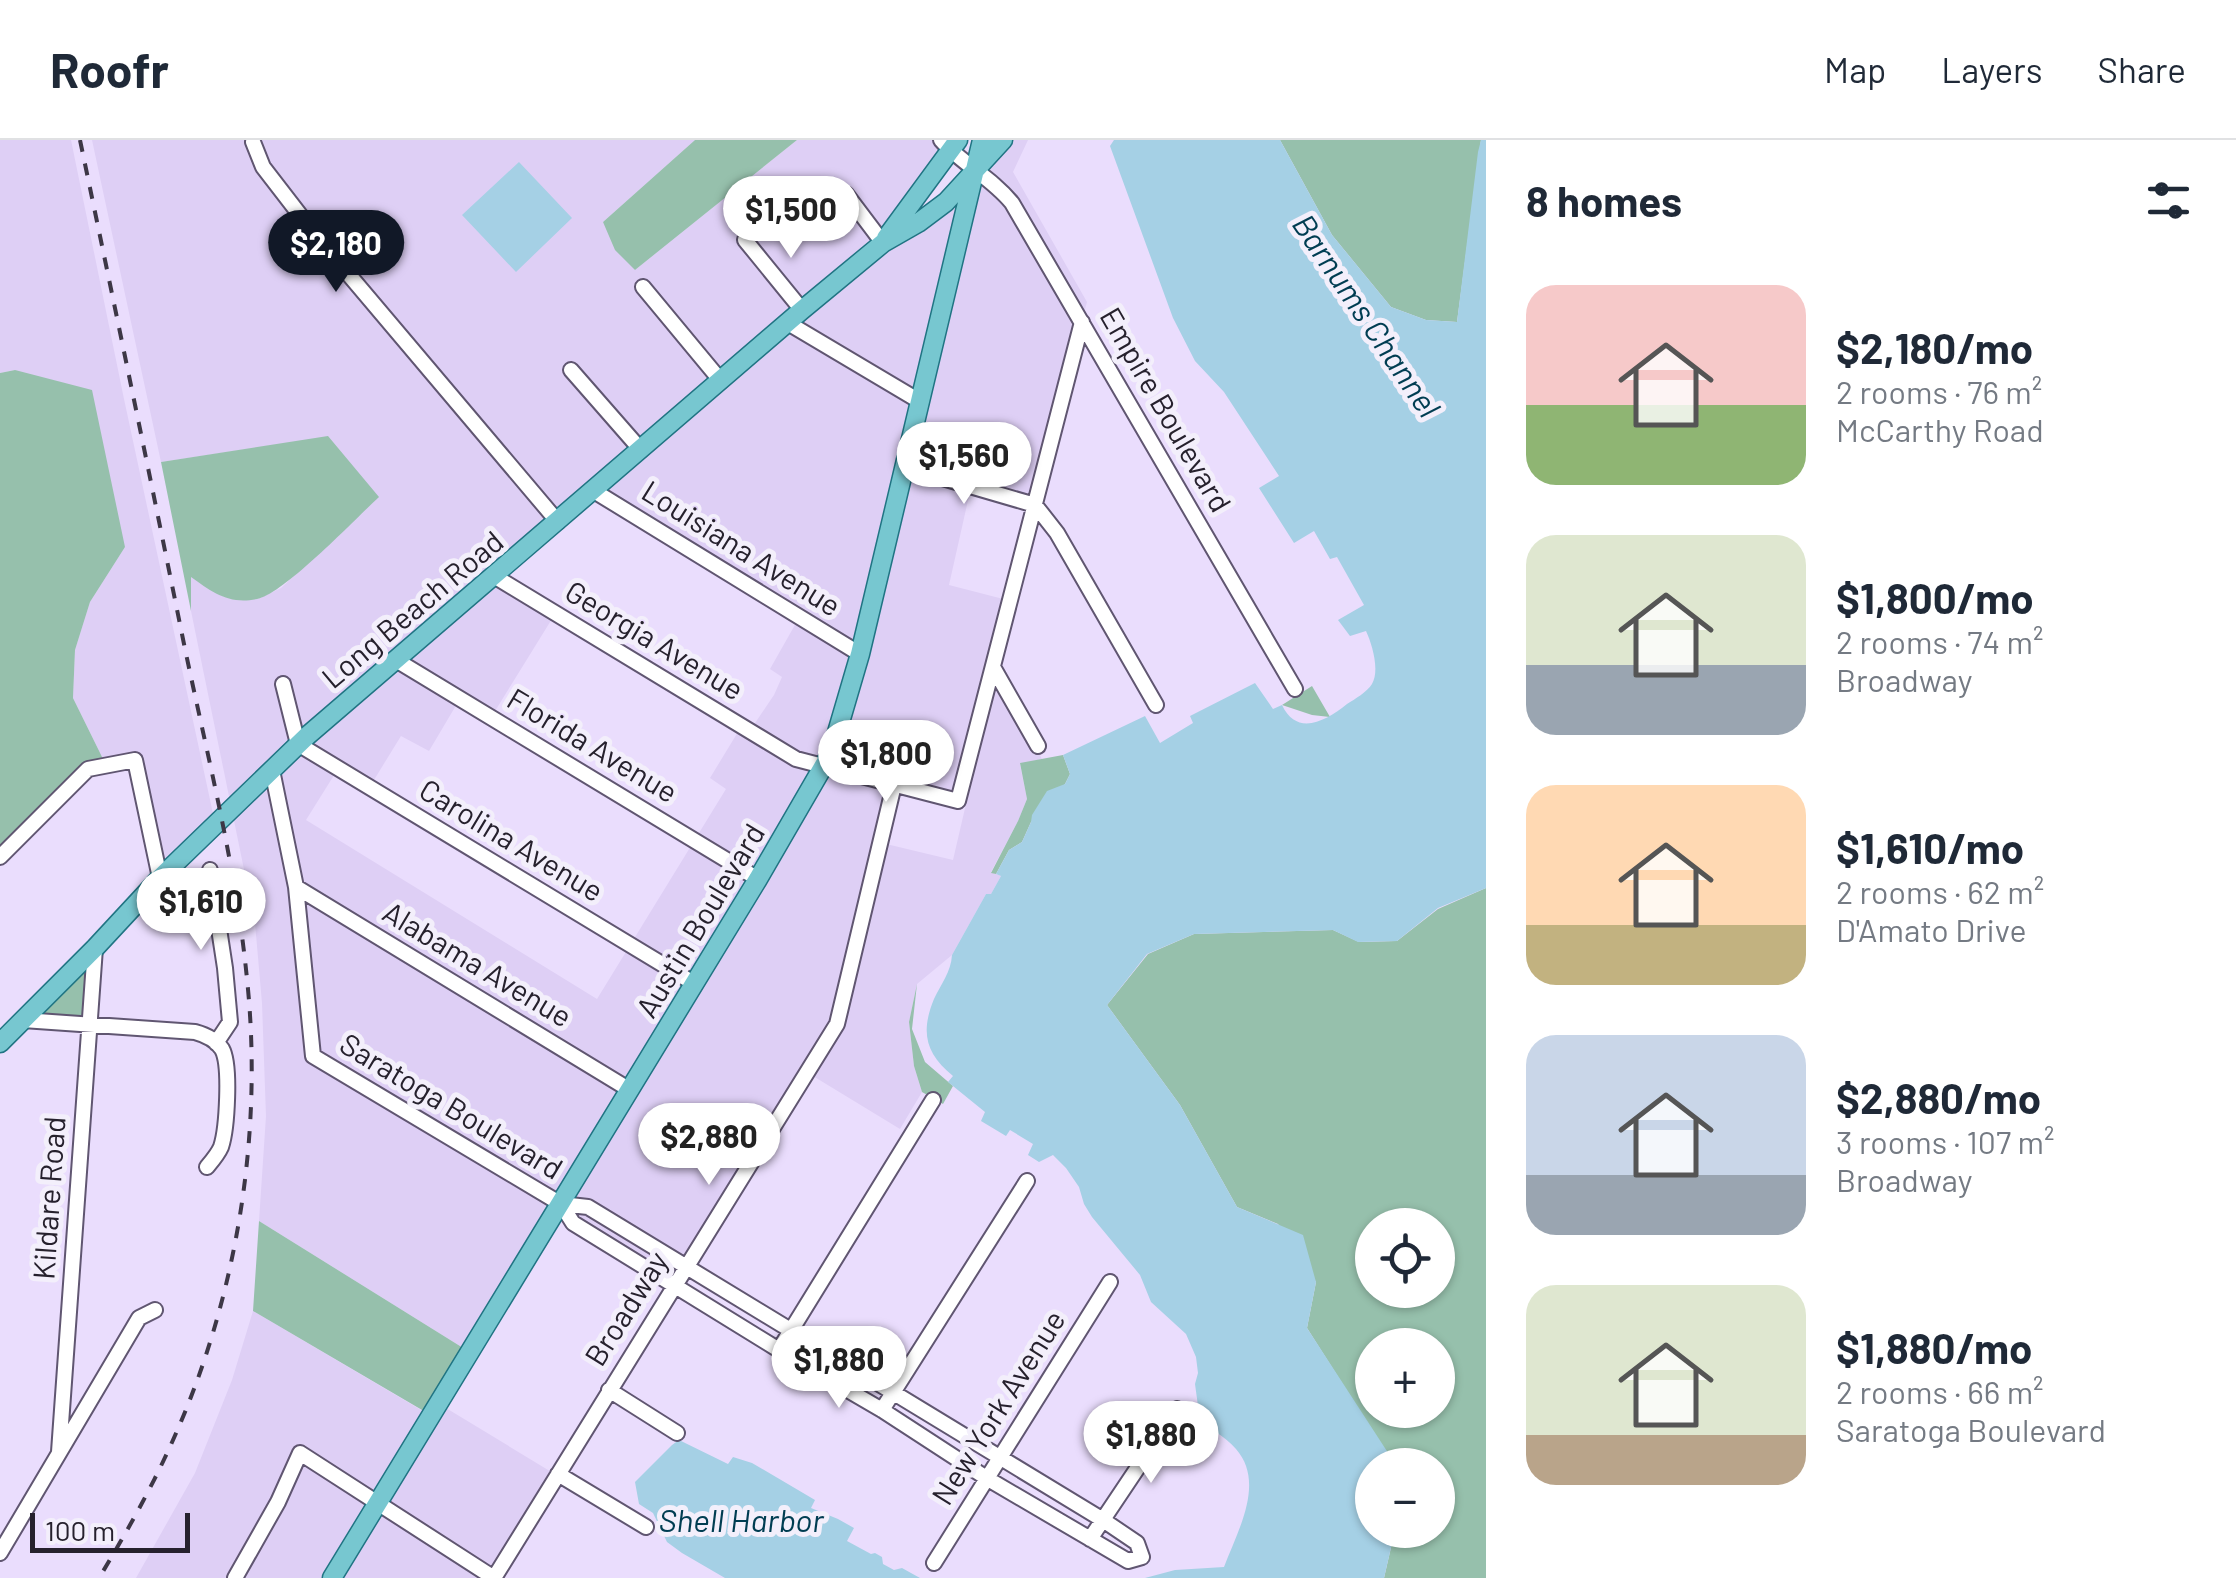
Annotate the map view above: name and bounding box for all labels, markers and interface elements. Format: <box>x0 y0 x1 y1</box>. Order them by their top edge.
text: Roofr <box>50 40 169 98</box>
text: Map <box>1824 48 1886 90</box>
text: Layers <box>1941 48 2043 90</box>
text: Share <box>2098 48 2186 90</box>
icon: filters <box>2141 173 2196 228</box>
text: 8 homes <box>1526 175 1682 225</box>
pin: $1,500 <box>710 176 872 261</box>
text: $1,500 <box>745 189 837 227</box>
water label: Barnums Channel <box>1286 206 1450 424</box>
pin: $2,180 <box>255 210 417 295</box>
text: $2,180 <box>290 223 382 261</box>
street label: Empire Boulevard <box>1094 300 1240 518</box>
text: $2,180/mo <box>1836 322 2033 372</box>
icon: home <box>1606 325 1726 445</box>
text: 2 rooms · 76 m² <box>1836 372 2042 410</box>
text: McCarthy Road <box>1836 410 2044 448</box>
pin: $1,560 <box>883 422 1045 507</box>
text: $1,560 <box>919 435 1009 473</box>
street label: Louisiana Avenue <box>636 472 848 623</box>
street label: Long Beach Road <box>314 522 510 695</box>
street label: Georgia Avenue <box>559 572 751 707</box>
text: $1,800/mo <box>1836 572 2034 622</box>
icon: home <box>1606 575 1726 695</box>
text: 2 rooms · 74 m² <box>1836 622 2043 660</box>
text: Broadway <box>1836 660 1972 698</box>
street label: Florida Avenue <box>502 679 685 809</box>
pin: $1,800 <box>805 720 967 805</box>
text: $1,800 <box>840 733 932 771</box>
street label: Carolina Avenue <box>414 770 610 908</box>
street label: Austin Boulevard <box>627 817 771 1023</box>
text: $1,610/mo <box>1836 822 2024 872</box>
icon: home <box>1606 825 1726 945</box>
pin: $1,610 <box>120 868 282 953</box>
text: 2 rooms · 62 m² <box>1836 872 2044 910</box>
text: $1,610 <box>159 881 243 919</box>
street label: Alabama Avenue <box>377 893 579 1034</box>
text: D'Amato Drive <box>1836 910 2027 948</box>
street label: Saratoga Boulevard <box>334 1025 570 1186</box>
text: $2,880/mo <box>1836 1072 2041 1122</box>
icon: home <box>1606 1075 1726 1195</box>
pin: $2,880 <box>628 1103 790 1188</box>
street label: Kildare Road <box>24 1115 72 1281</box>
text: $2,880 <box>660 1116 758 1154</box>
text: 3 rooms · 107 m² <box>1836 1122 2054 1160</box>
text: Broadway <box>1836 1160 1972 1198</box>
map controls <box>1355 1208 1455 1548</box>
button: locate <box>1355 1208 1455 1308</box>
street label: Broadway <box>576 1244 675 1372</box>
street label: New York Avenue <box>923 1303 1071 1511</box>
text: $1,880/mo <box>1836 1322 2032 1372</box>
icon: home <box>1606 1325 1726 1445</box>
pin: $1,880 <box>758 1326 920 1411</box>
button: + <box>1355 1328 1455 1428</box>
text: $1,880 <box>794 1339 884 1377</box>
text: 2 rooms · 66 m² <box>1836 1372 2044 1410</box>
pin: $1,880 <box>1070 1401 1232 1486</box>
text: Saratoga Boulevard <box>1836 1410 2106 1448</box>
text: $1,880 <box>1106 1414 1196 1452</box>
button: − <box>1355 1448 1455 1548</box>
water label: Shell Harbor <box>658 1500 825 1538</box>
scale bar <box>30 1508 190 1552</box>
text: 100 m <box>45 1513 115 1547</box>

